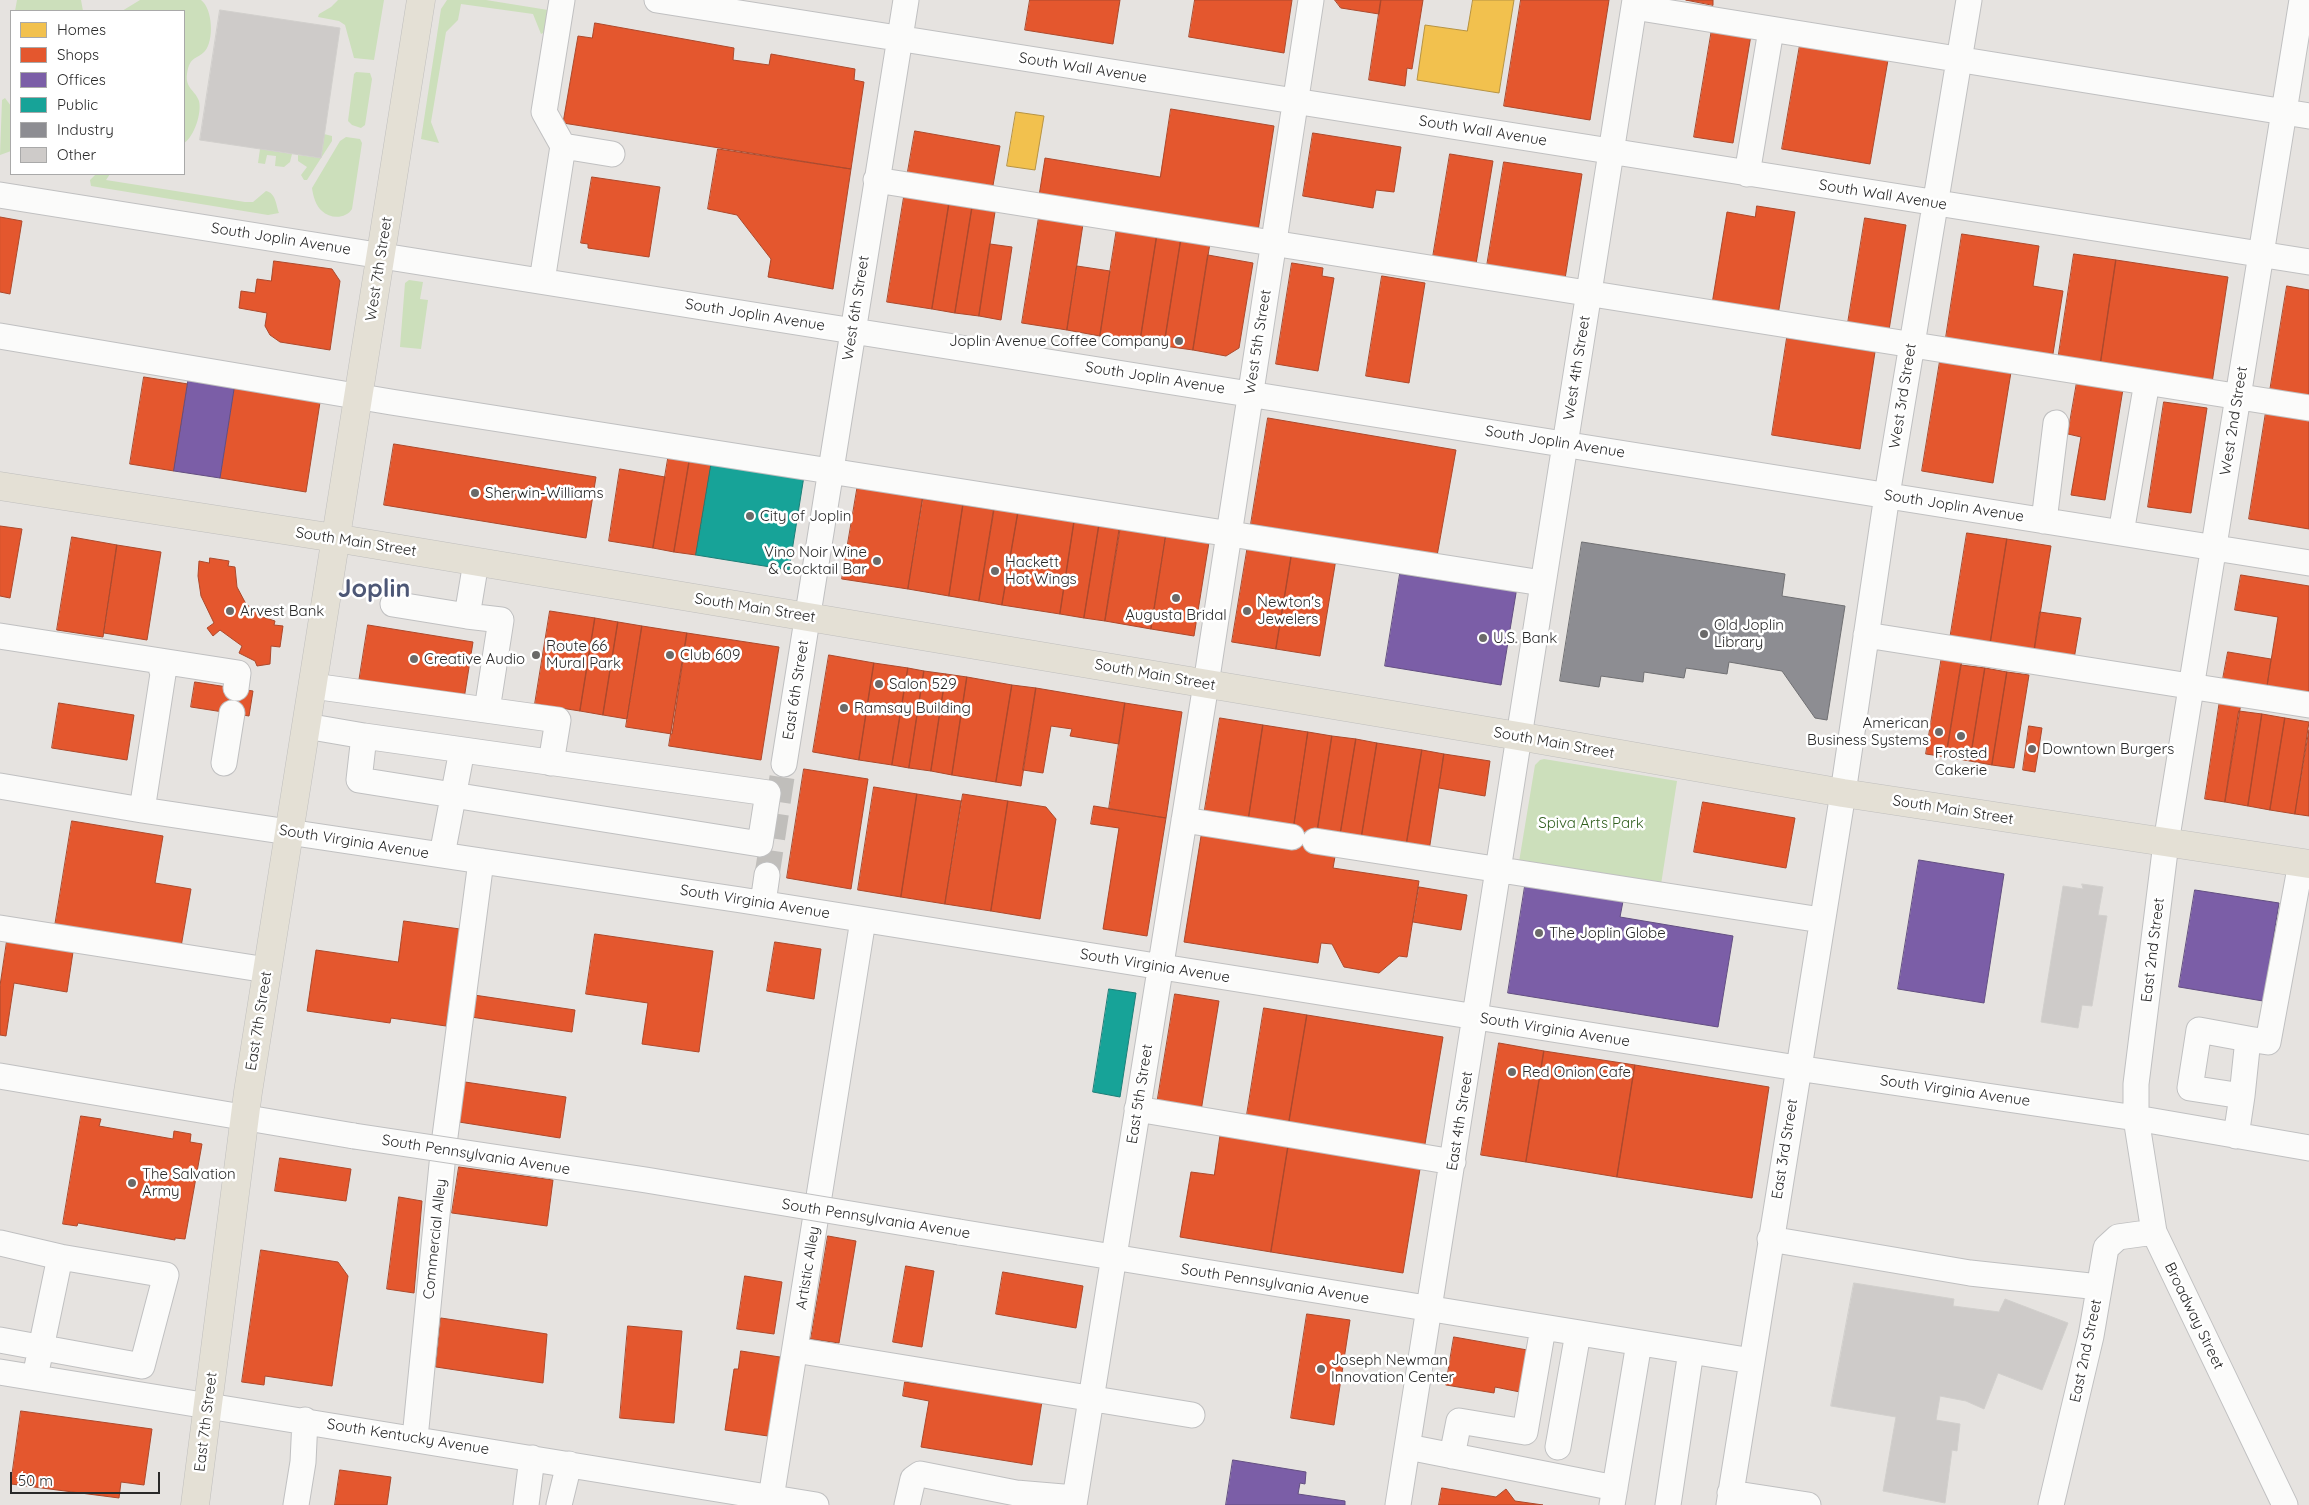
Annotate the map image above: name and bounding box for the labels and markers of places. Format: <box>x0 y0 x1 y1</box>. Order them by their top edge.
place label: Joplin Avenue Coffee Company <box>949 332 1169 350</box>
marker: Joplin Avenue Coffee Company <box>1173 335 1185 347</box>
place label: Sherwin-Williams <box>485 484 604 502</box>
marker: Sherwin-Williams <box>469 487 481 499</box>
place label: City of Joplin <box>760 507 851 525</box>
marker: City of Joplin <box>744 510 756 522</box>
place label: Vino Noir Wine & Cocktail Bar <box>764 543 867 578</box>
place label: Hackett Hot Wings <box>1005 553 1077 588</box>
marker: Vino Noir Wine & Cocktail Bar <box>871 555 883 567</box>
marker: Hackett Hot Wings <box>989 565 1001 577</box>
marker: Augusta Bridal <box>1170 592 1182 604</box>
place label: Newton's Jewelers <box>1257 593 1321 628</box>
place label: Arvest Bank <box>240 602 324 620</box>
marker: Arvest Bank <box>224 605 236 617</box>
marker: Newton's Jewelers <box>1241 605 1253 617</box>
place label: Augusta Bridal <box>1125 606 1227 624</box>
place label: Old Joplin Library <box>1714 616 1784 651</box>
marker: Old Joplin Library <box>1698 628 1710 640</box>
place label: U.S. Bank <box>1493 629 1557 647</box>
marker: U.S. Bank <box>1477 632 1489 644</box>
place label: Route 66 Mural Park <box>546 637 621 672</box>
place label: Club 609 <box>680 646 740 664</box>
marker: Route 66 Mural Park <box>530 649 542 661</box>
marker: Club 609 <box>664 649 676 661</box>
place label: Creative Audio <box>424 650 525 668</box>
marker: Creative Audio <box>408 653 420 665</box>
place label: Salon 529 <box>889 675 956 693</box>
marker: Salon 529 <box>873 678 885 690</box>
place label: Ramsay Building <box>854 699 971 717</box>
marker: Ramsay Building <box>838 702 850 714</box>
place label: American Business Systems <box>1807 714 1929 749</box>
marker: American Business Systems <box>1933 726 1945 738</box>
marker: Frosted Cakerie <box>1955 730 1967 742</box>
place label: Downtown Burgers <box>2042 740 2174 758</box>
marker: Downtown Burgers <box>2026 743 2038 755</box>
place label: Frosted Cakerie <box>1935 744 1987 779</box>
place label: The Joplin Globe <box>1549 924 1666 942</box>
marker: The Joplin Globe <box>1533 927 1545 939</box>
place label: Red Onion Cafe <box>1522 1063 1631 1081</box>
marker: Red Onion Cafe <box>1506 1066 1518 1078</box>
place label: The Salvation Army <box>142 1165 236 1200</box>
marker: The Salvation Army <box>126 1177 138 1189</box>
place label: Joseph Newman Innovation Center <box>1331 1351 1454 1386</box>
marker: Joseph Newman Innovation Center <box>1315 1363 1327 1375</box>

